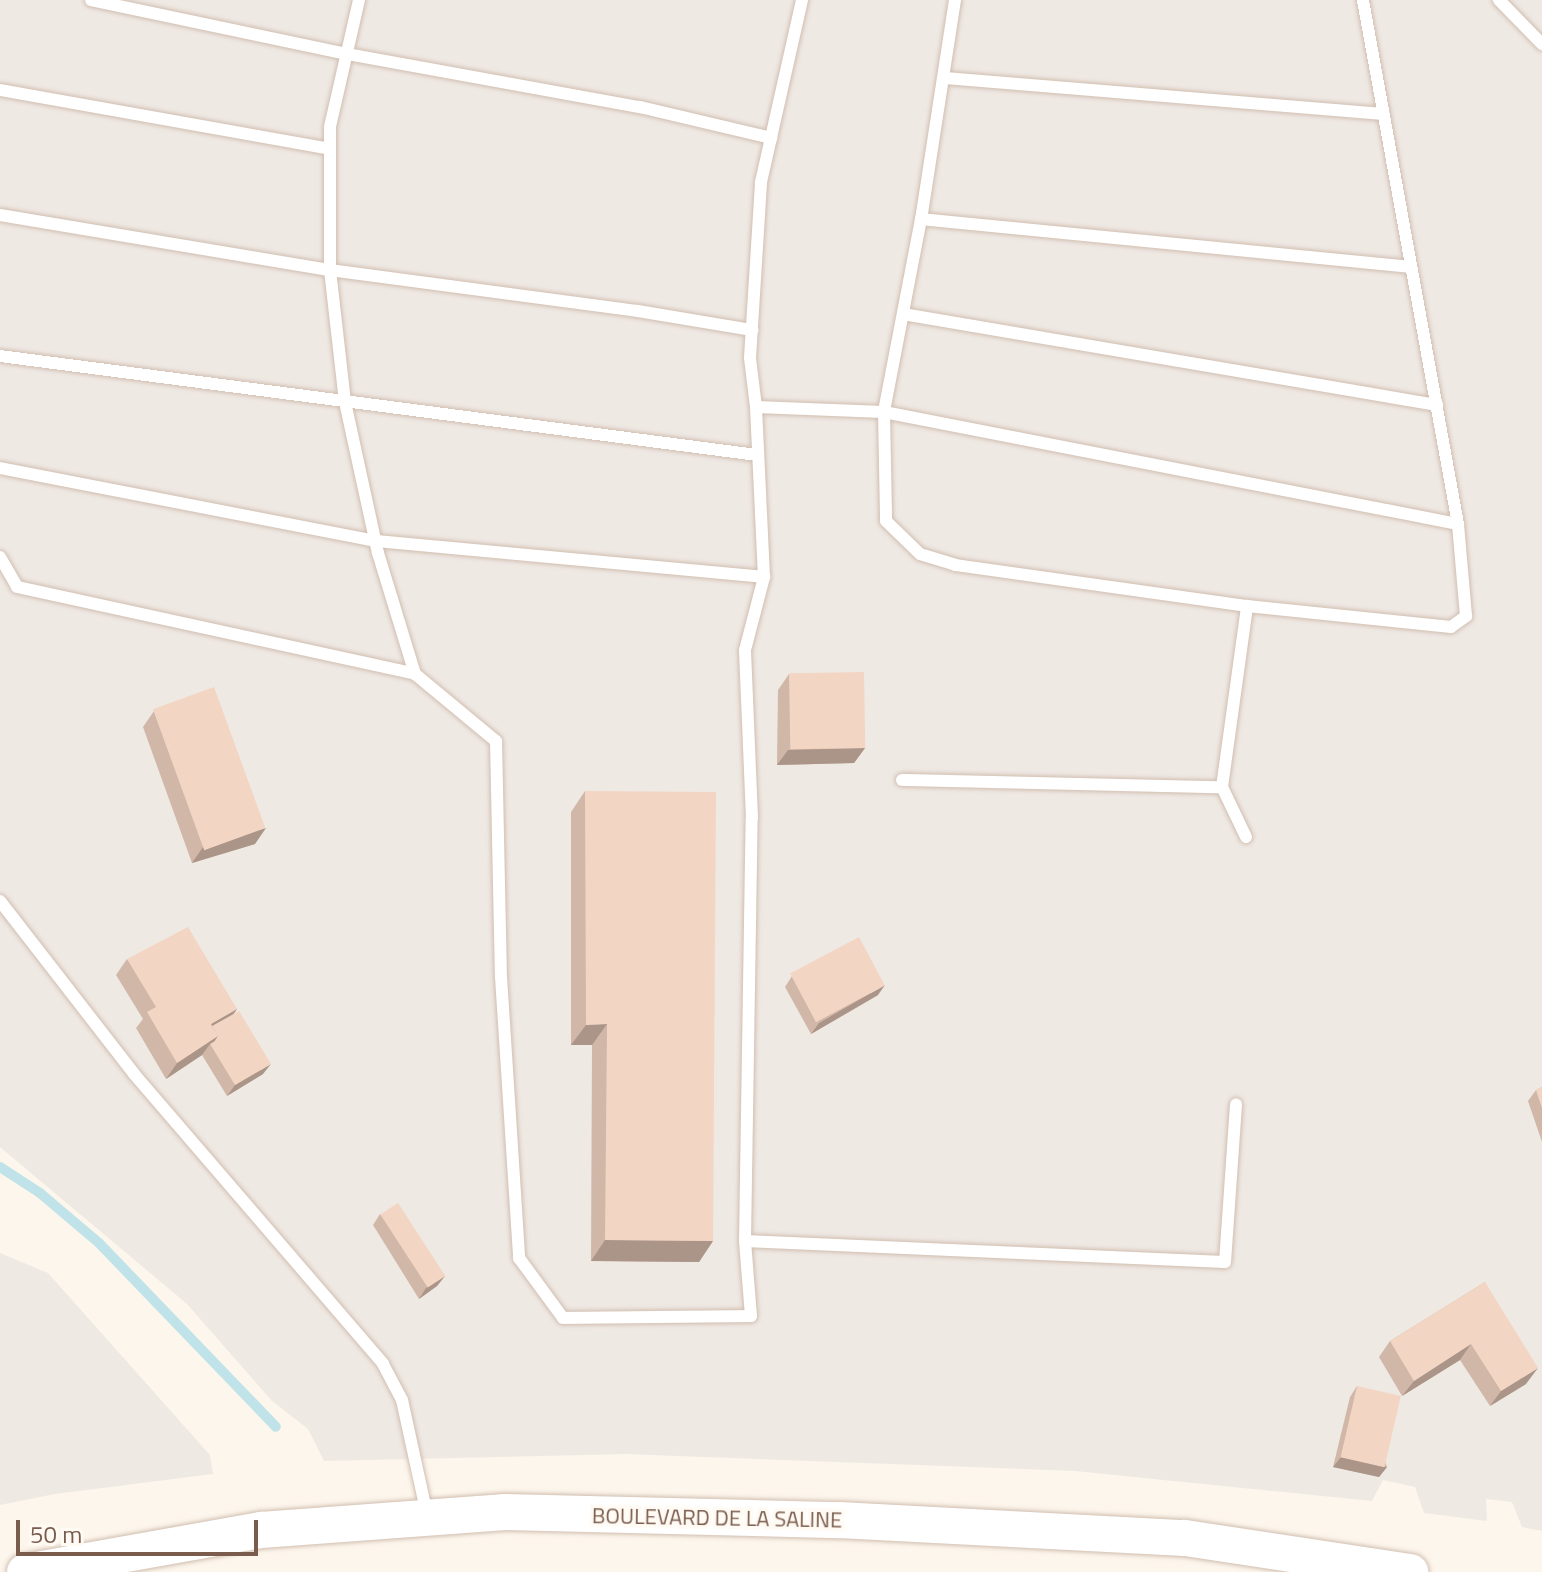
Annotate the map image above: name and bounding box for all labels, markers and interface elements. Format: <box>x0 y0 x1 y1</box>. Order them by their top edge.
street label: BOULEVARD DE LA SALINE <box>592 1503 842 1533</box>
scale bar <box>20 1504 262 1554</box>
text: 50 m <box>30 1516 82 1552</box>

